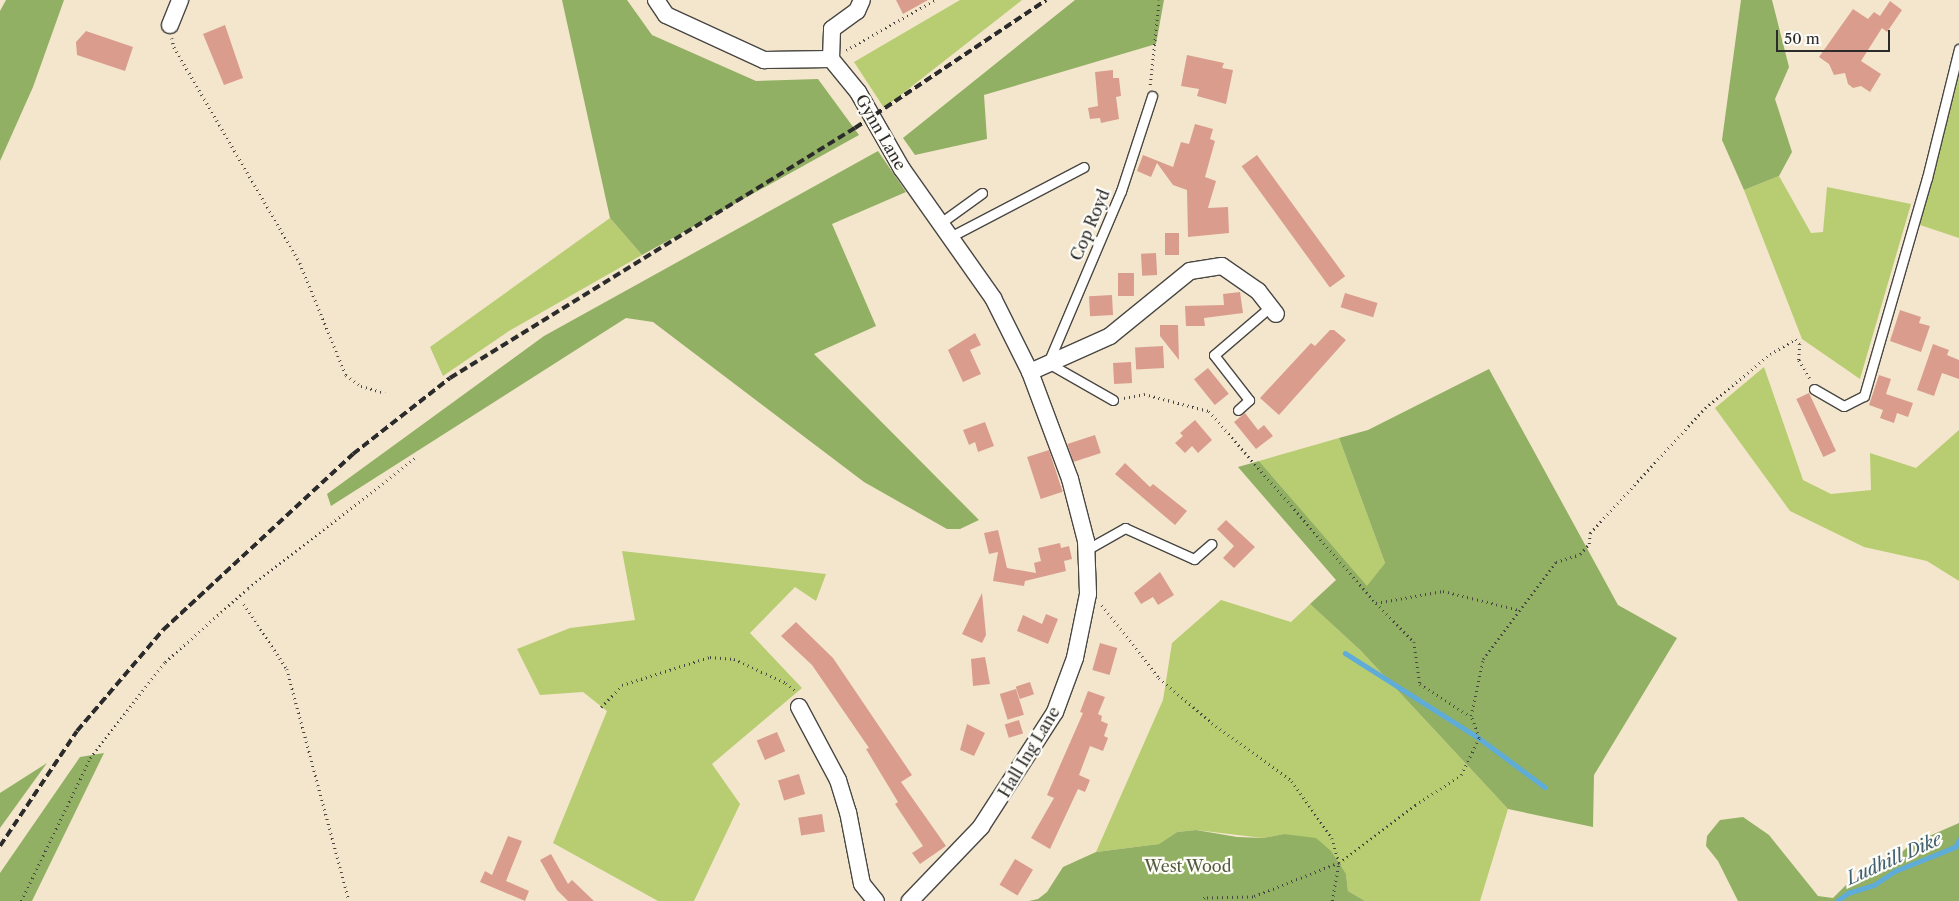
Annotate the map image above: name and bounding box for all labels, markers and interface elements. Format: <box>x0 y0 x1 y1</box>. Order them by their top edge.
scale bar <box>1779 20 1893 52</box>
text: 50 m <box>1784 29 1820 48</box>
street label: Gynn Lane <box>852 91 910 173</box>
street label: Cop Royd <box>1066 187 1114 263</box>
street label: Hall Ing Lane <box>994 703 1064 801</box>
water label: Ludhill Dike <box>1843 828 1945 890</box>
park label: West Wood <box>1144 856 1232 876</box>

